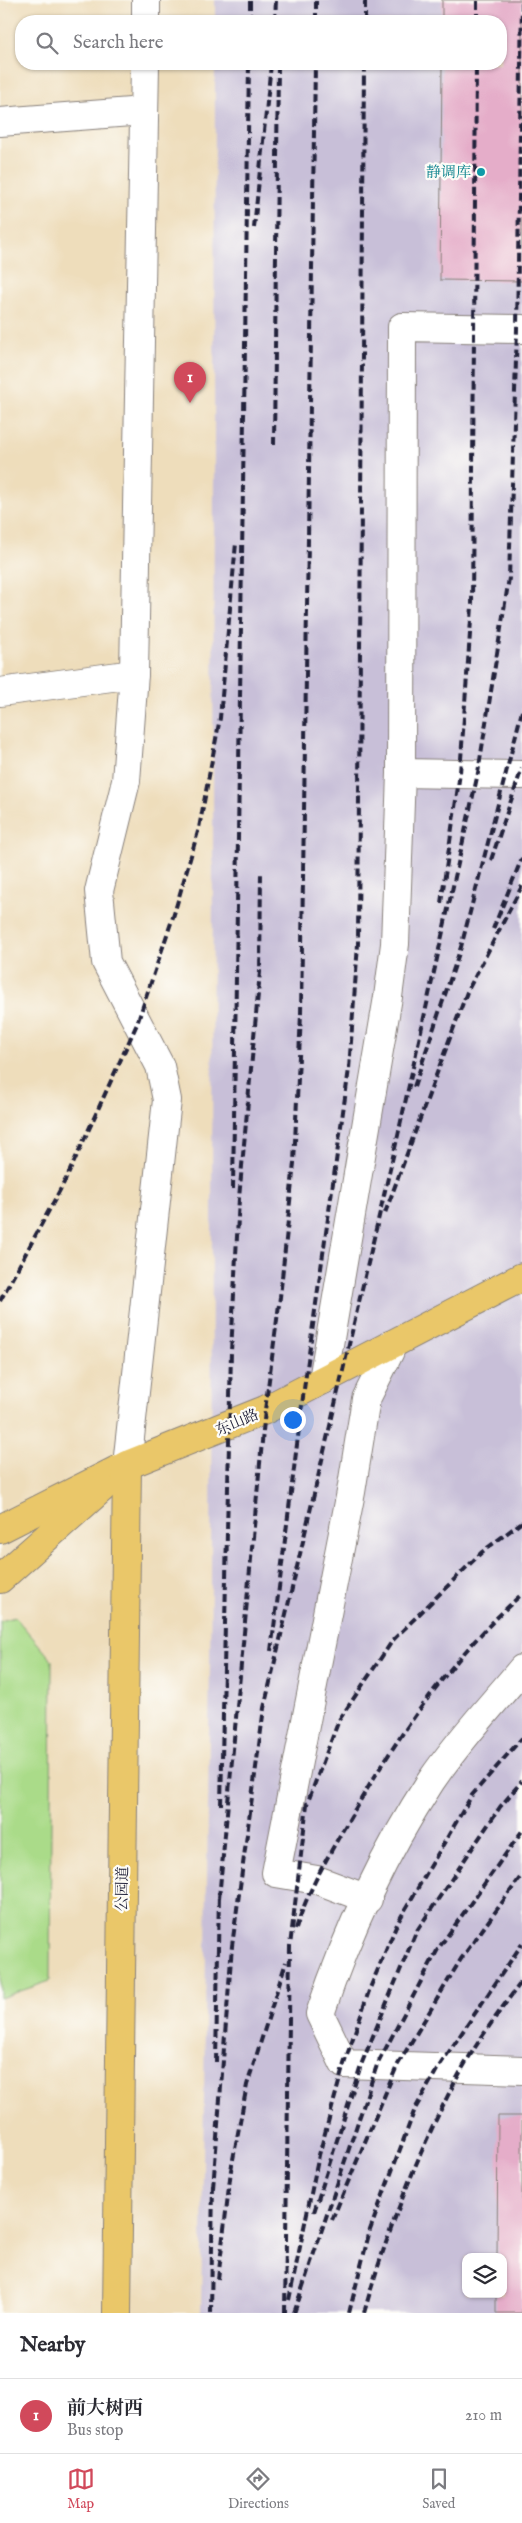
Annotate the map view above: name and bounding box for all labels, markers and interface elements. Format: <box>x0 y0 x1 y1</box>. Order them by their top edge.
search box <box>15 15 507 70</box>
icon: search <box>33 29 61 57</box>
text: Search here <box>73 31 164 55</box>
place label: 静调库 <box>426 163 471 182</box>
marker: 静调库 <box>475 166 487 178</box>
pin: 1 <box>174 362 206 403</box>
street label: 东山路 <box>213 1405 262 1440</box>
your location <box>280 1407 306 1433</box>
street label: 公园道 <box>113 1866 132 1912</box>
map controls <box>462 2253 507 2298</box>
button: layers <box>462 2253 507 2298</box>
text: Nearby <box>20 2332 85 2359</box>
text: 前大树西 <box>67 2397 143 2421</box>
text: 1 <box>33 2406 39 2426</box>
text: 210 m <box>465 2406 502 2426</box>
text: Bus stop <box>67 2421 123 2441</box>
tab: Map <box>67 2465 95 2513</box>
tab: Directions <box>228 2465 289 2513</box>
tab: Saved <box>422 2465 455 2513</box>

